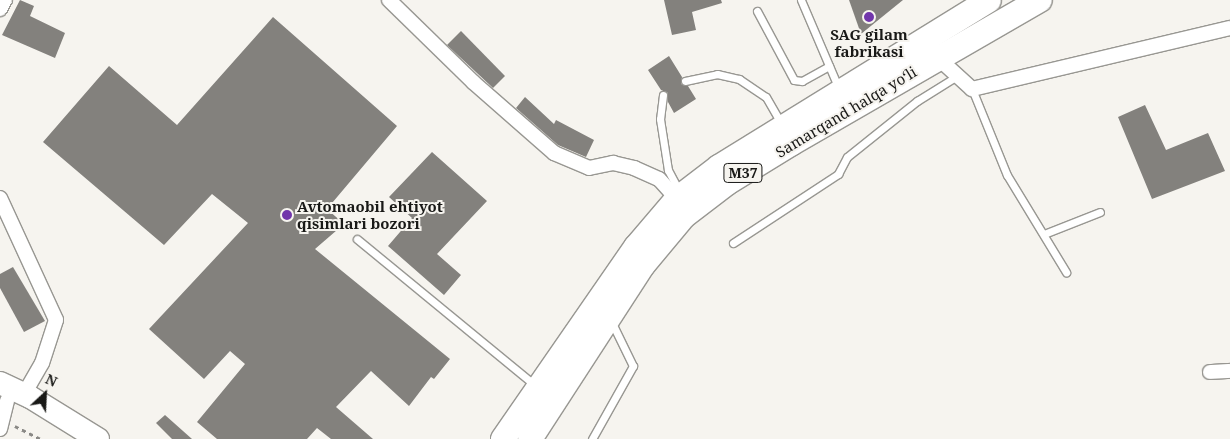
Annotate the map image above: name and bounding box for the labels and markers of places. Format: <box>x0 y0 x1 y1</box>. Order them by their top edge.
marker: SAG gilam fabrikasi <box>863 11 875 23</box>
place label: SAG gilam fabrikasi <box>830 25 908 60</box>
place label: Avtomaobil ehtiyot qisimlari bozori <box>297 197 443 232</box>
marker: Avtomaobil ehtiyot qisimlari bozori <box>281 209 293 221</box>

